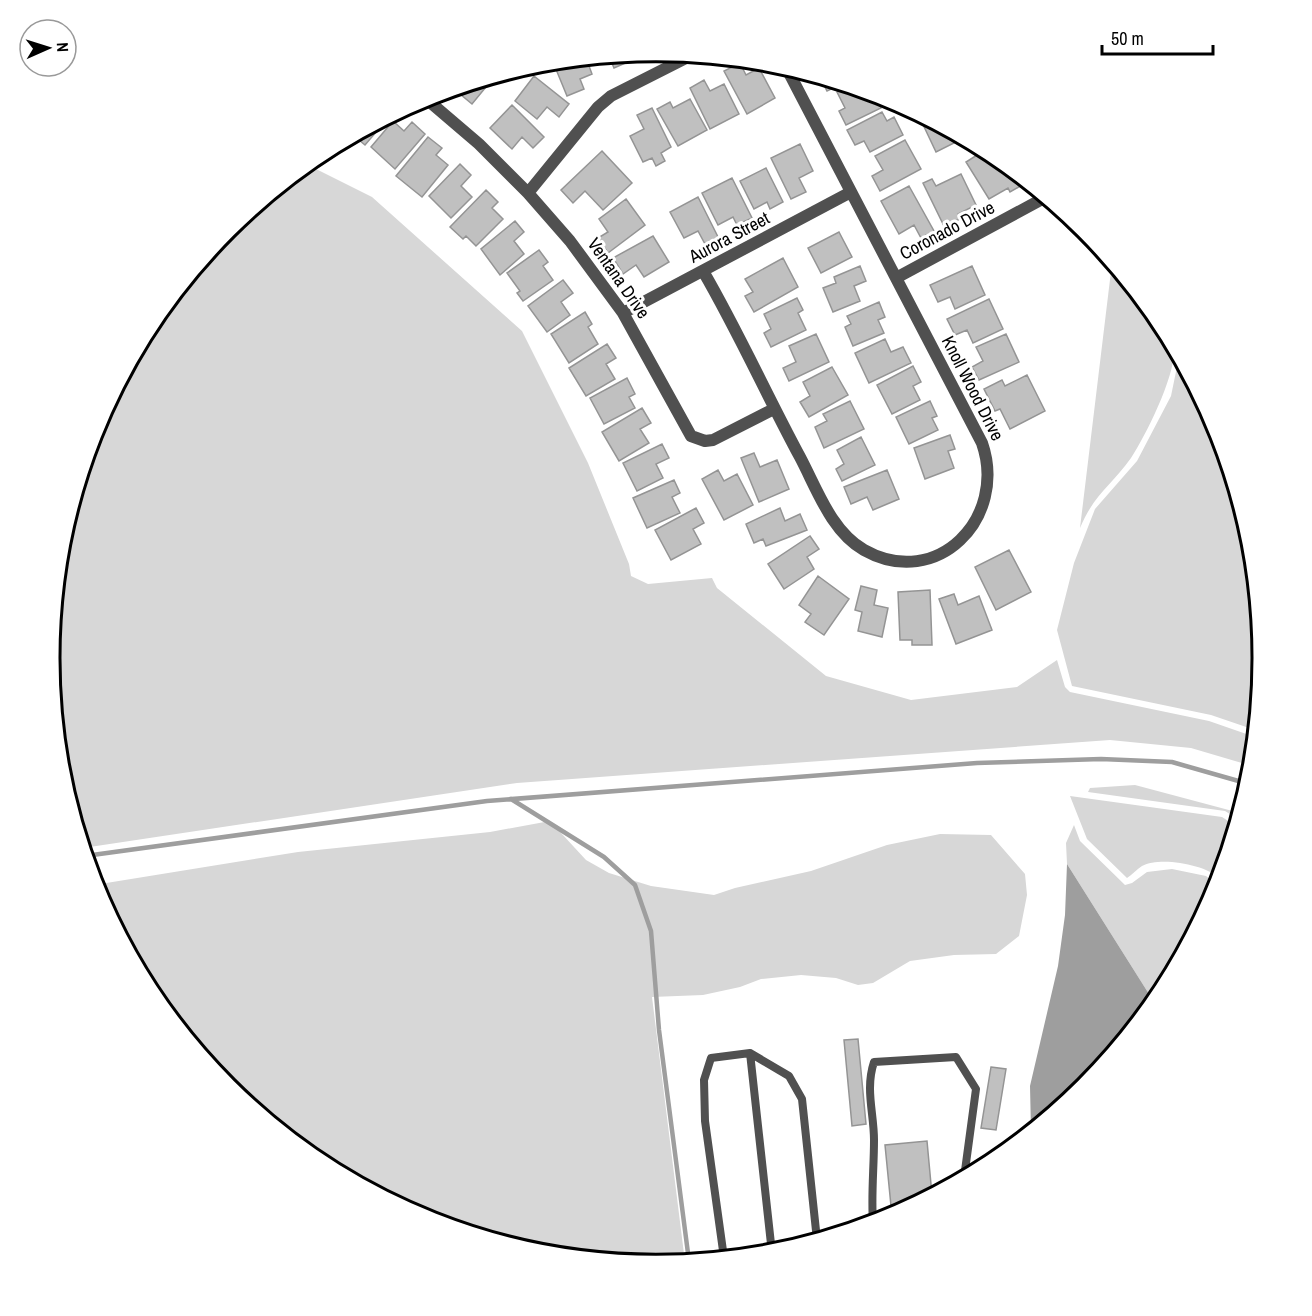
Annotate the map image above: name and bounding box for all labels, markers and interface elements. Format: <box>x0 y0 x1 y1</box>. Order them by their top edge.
north arrow <box>18 18 78 78</box>
scale bar <box>1102 18 1213 56</box>
text: 50 m <box>1111 26 1144 51</box>
text: N <box>52 42 74 53</box>
street label: Coronado Drive <box>895 195 999 265</box>
street label: Aurora Street <box>683 205 774 269</box>
street label: Ventana Drive <box>582 233 656 323</box>
street label: Knoll Wood Drive <box>936 331 1010 445</box>

